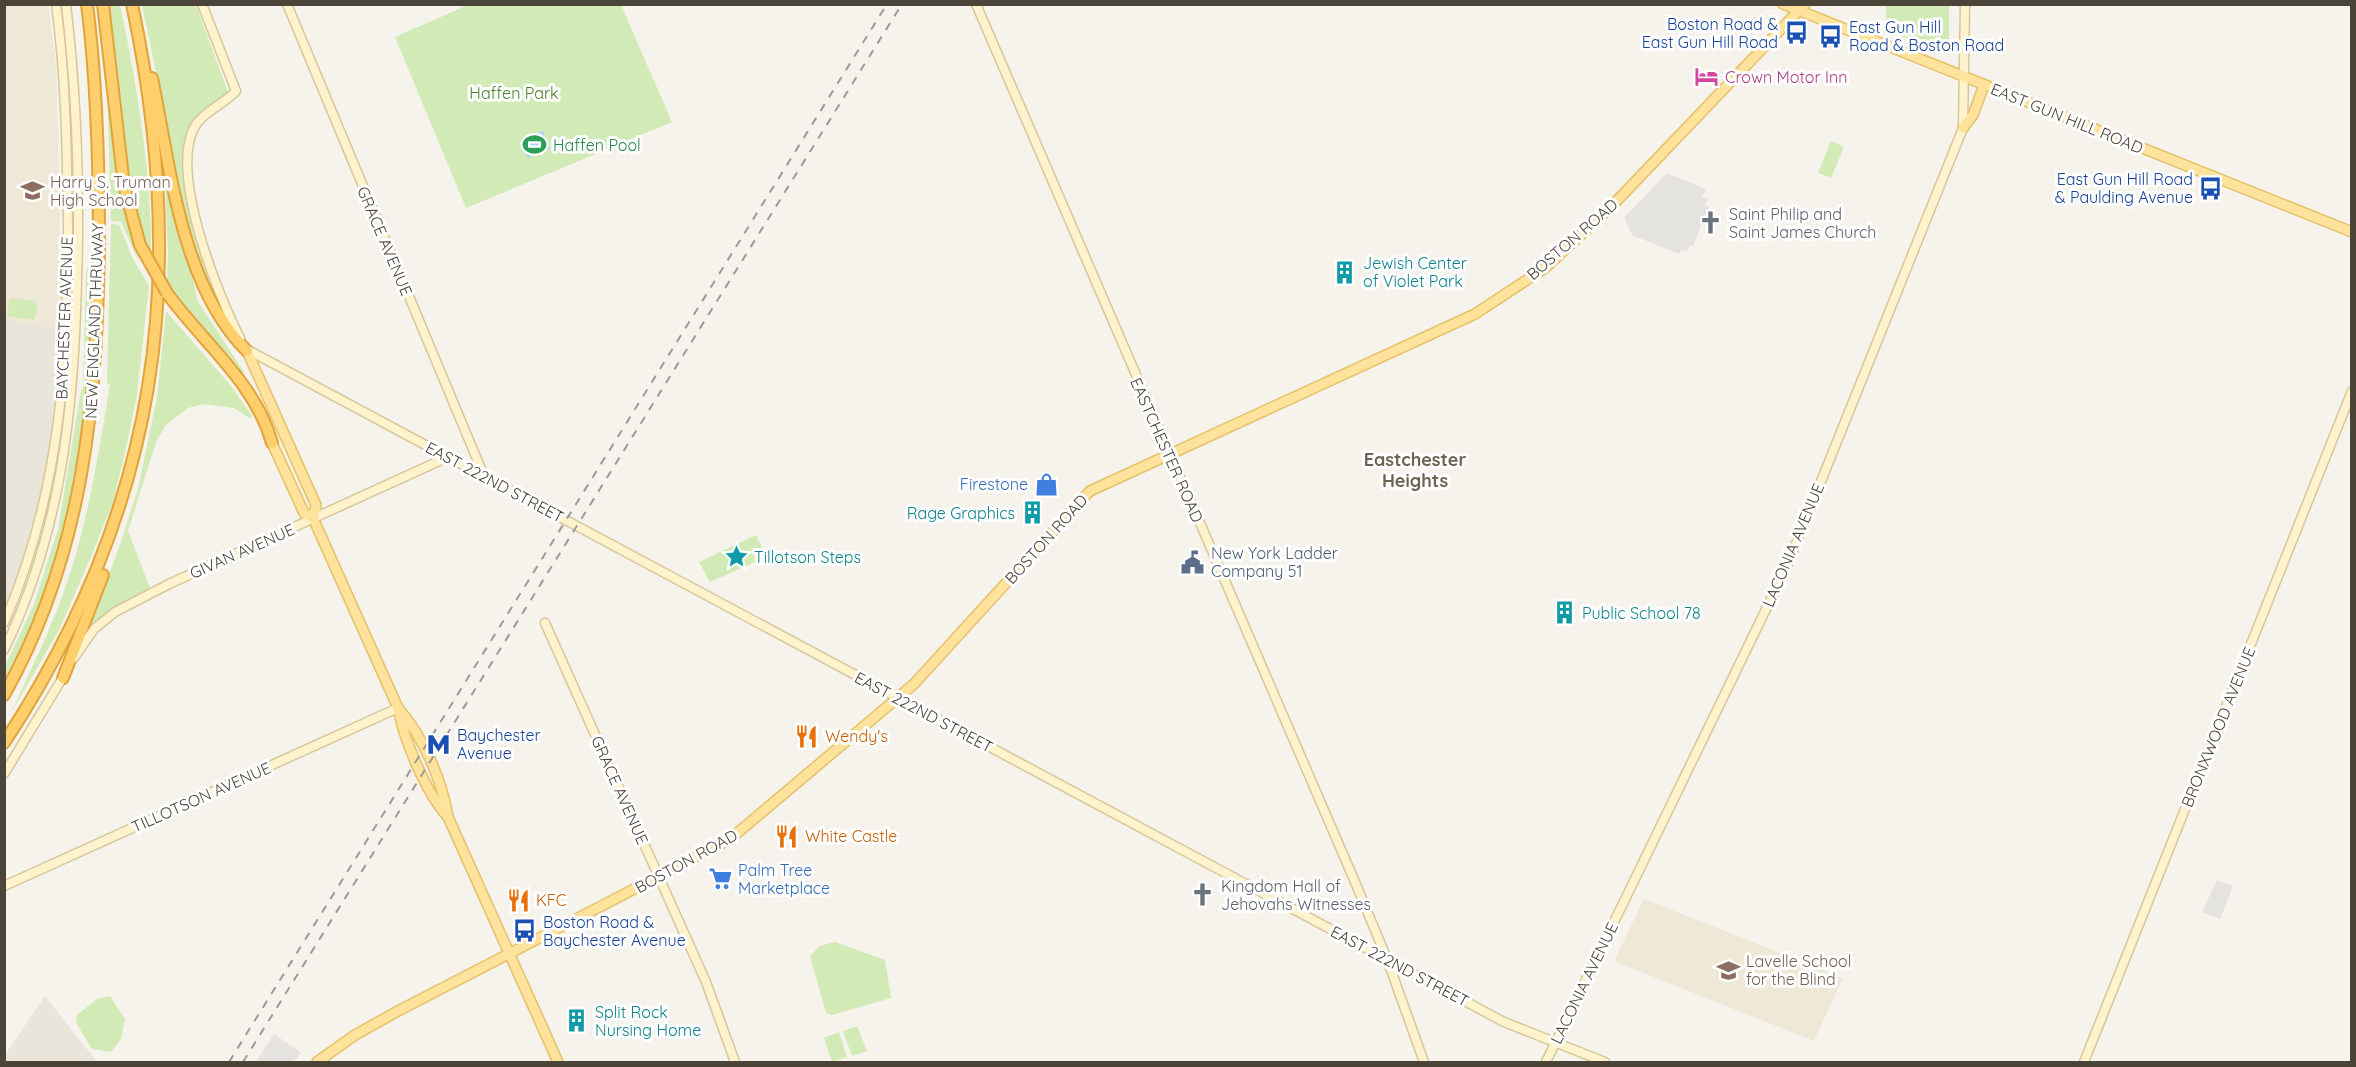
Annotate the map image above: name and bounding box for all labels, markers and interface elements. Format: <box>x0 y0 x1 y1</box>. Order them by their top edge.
place label: Boston Road & East Gun Hill Road <box>1642 14 1778 52</box>
place label: East Gun Hill Road & Boston Road <box>1849 17 2004 55</box>
bus stop icon: Boston Road & East Gun Hill Road <box>1783 20 1809 46</box>
bus stop icon: East Gun Hill Road & Boston Road <box>1818 23 1844 49</box>
hotel icon: Crown Motor Inn <box>1694 64 1720 90</box>
place label: Crown Motor Inn <box>1725 67 1848 87</box>
street label: EAST GUN HILL ROAD <box>1988 78 2146 158</box>
park label: Haffen Park <box>469 83 559 103</box>
sports icon: Haffen Pool <box>522 132 548 158</box>
place label: Haffen Pool <box>553 135 641 155</box>
place label: East Gun Hill Road & Paulding Avenue <box>2055 169 2193 207</box>
place label: Harry S. Truman High School <box>50 172 171 210</box>
bus stop icon: East Gun Hill Road & Paulding Avenue <box>2198 175 2224 201</box>
school or university icon: Harry S. Truman High School <box>19 178 45 204</box>
street label: GRACE AVENUE <box>353 183 417 299</box>
street label: BOSTON ROAD <box>1522 194 1622 284</box>
place label: Saint Philip and Saint James Church <box>1729 204 1876 242</box>
church icon: Saint Philip and Saint James Church <box>1698 210 1724 236</box>
street label: NEW ENGLAND THRUWAY <box>81 223 107 419</box>
street label: BAYCHESTER AVENUE <box>51 236 77 400</box>
place label: Jewish Center of Violet Park <box>1363 253 1467 291</box>
building icon: Jewish Center of Violet Park <box>1332 259 1358 285</box>
street label: EASTCHESTER ROAD <box>1126 375 1208 525</box>
street label: EAST 222ND STREET <box>422 437 568 527</box>
district label: Eastchester Heights <box>1364 448 1466 492</box>
shop icon: Firestone <box>1033 471 1059 497</box>
place label: Firestone <box>960 474 1028 494</box>
street label: LACONIA AVENUE <box>1758 480 1828 610</box>
street label: BOSTON ROAD <box>1000 490 1092 588</box>
building icon: Rage Graphics <box>1020 500 1046 526</box>
place label: Rage Graphics <box>907 503 1015 523</box>
street label: GIVAN AVENUE <box>187 519 297 583</box>
place label: New York Ladder Company 51 <box>1211 543 1338 581</box>
place icon: Tillotson Steps <box>723 544 749 570</box>
place label: Tillotson Steps <box>754 547 861 567</box>
public building icon: New York Ladder Company 51 <box>1180 549 1206 575</box>
building icon: Public School 78 <box>1551 600 1577 626</box>
place label: Public School 78 <box>1582 603 1701 623</box>
street label: BRONXWOOD AVENUE <box>2177 644 2259 810</box>
street label: EAST 222ND STREET <box>851 667 997 757</box>
restaurant icon: Wendy's <box>794 723 820 749</box>
place label: Baychester Avenue <box>457 725 541 763</box>
place label: Wendy's <box>825 726 888 746</box>
metro station icon: Baychester Avenue <box>426 731 452 757</box>
street label: GRACE AVENUE <box>587 733 653 847</box>
street label: TILLOTSON AVENUE <box>128 757 274 837</box>
restaurant icon: White Castle <box>774 823 800 849</box>
street label: BOSTON ROAD <box>631 825 741 897</box>
place label: White Castle <box>805 826 897 846</box>
place label: Palm Tree Marketplace <box>738 860 830 898</box>
supermarket icon: Palm Tree Marketplace <box>707 866 733 892</box>
place label: Kingdom Hall of Jehovahs Witnesses <box>1221 876 1371 914</box>
church icon: Kingdom Hall of Jehovahs Witnesses <box>1190 882 1216 908</box>
restaurant icon: KFC <box>505 887 531 913</box>
place label: KFC <box>536 890 566 910</box>
place label: Boston Road & Baychester Avenue <box>543 912 686 950</box>
bus stop icon: Boston Road & Baychester Avenue <box>512 918 538 944</box>
street label: LACONIA AVENUE <box>1546 919 1622 1047</box>
street label: EAST 222ND STREET <box>1327 921 1473 1011</box>
place label: Lavelle School for the Blind <box>1746 951 1851 989</box>
school or university icon: Lavelle School for the Blind <box>1715 957 1741 983</box>
place label: Split Rock Nursing Home <box>595 1002 701 1040</box>
building icon: Split Rock Nursing Home <box>564 1008 590 1034</box>

